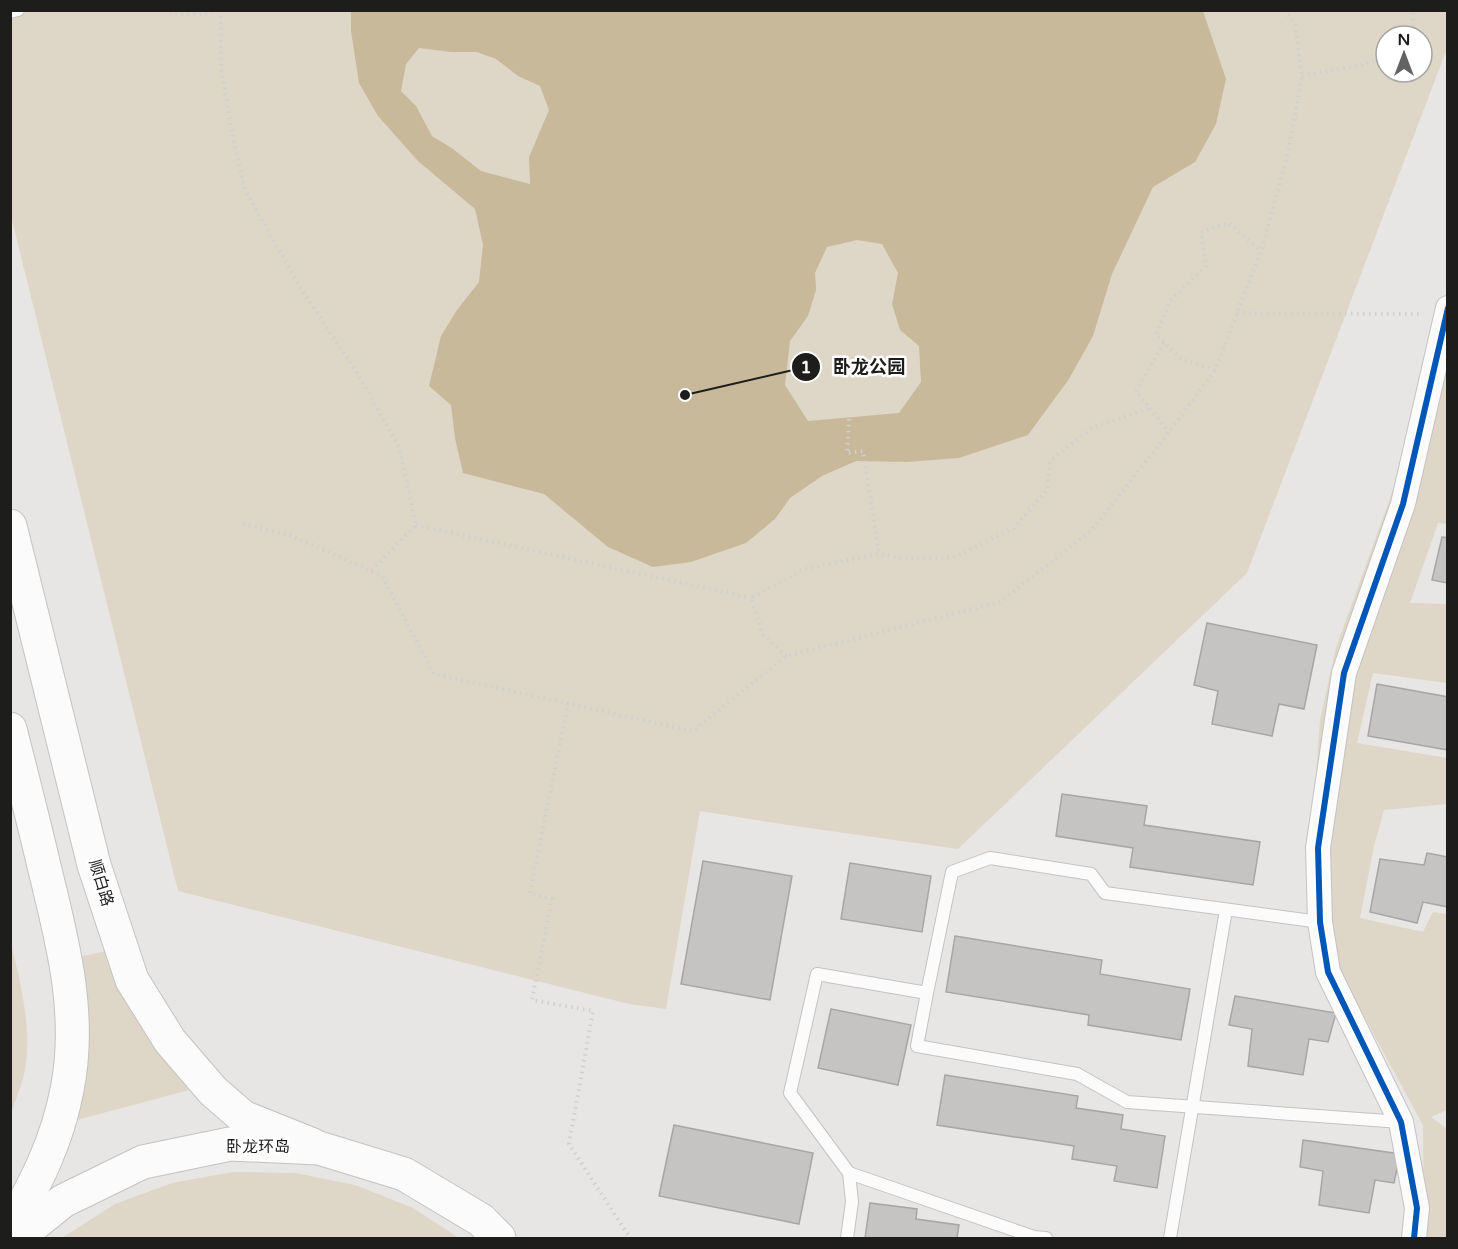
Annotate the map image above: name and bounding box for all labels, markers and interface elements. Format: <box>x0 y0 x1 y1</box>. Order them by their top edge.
north arrow <box>1374 24 1434 84</box>
text: N <box>1398 30 1410 50</box>
callout: 卧龙公园 <box>791 349 917 385</box>
text: 1 <box>800 356 812 378</box>
text: 卧龙公园 <box>833 356 905 378</box>
street label: 顺白路 <box>84 857 118 909</box>
street label: 卧龙环岛 <box>226 1137 290 1157</box>

